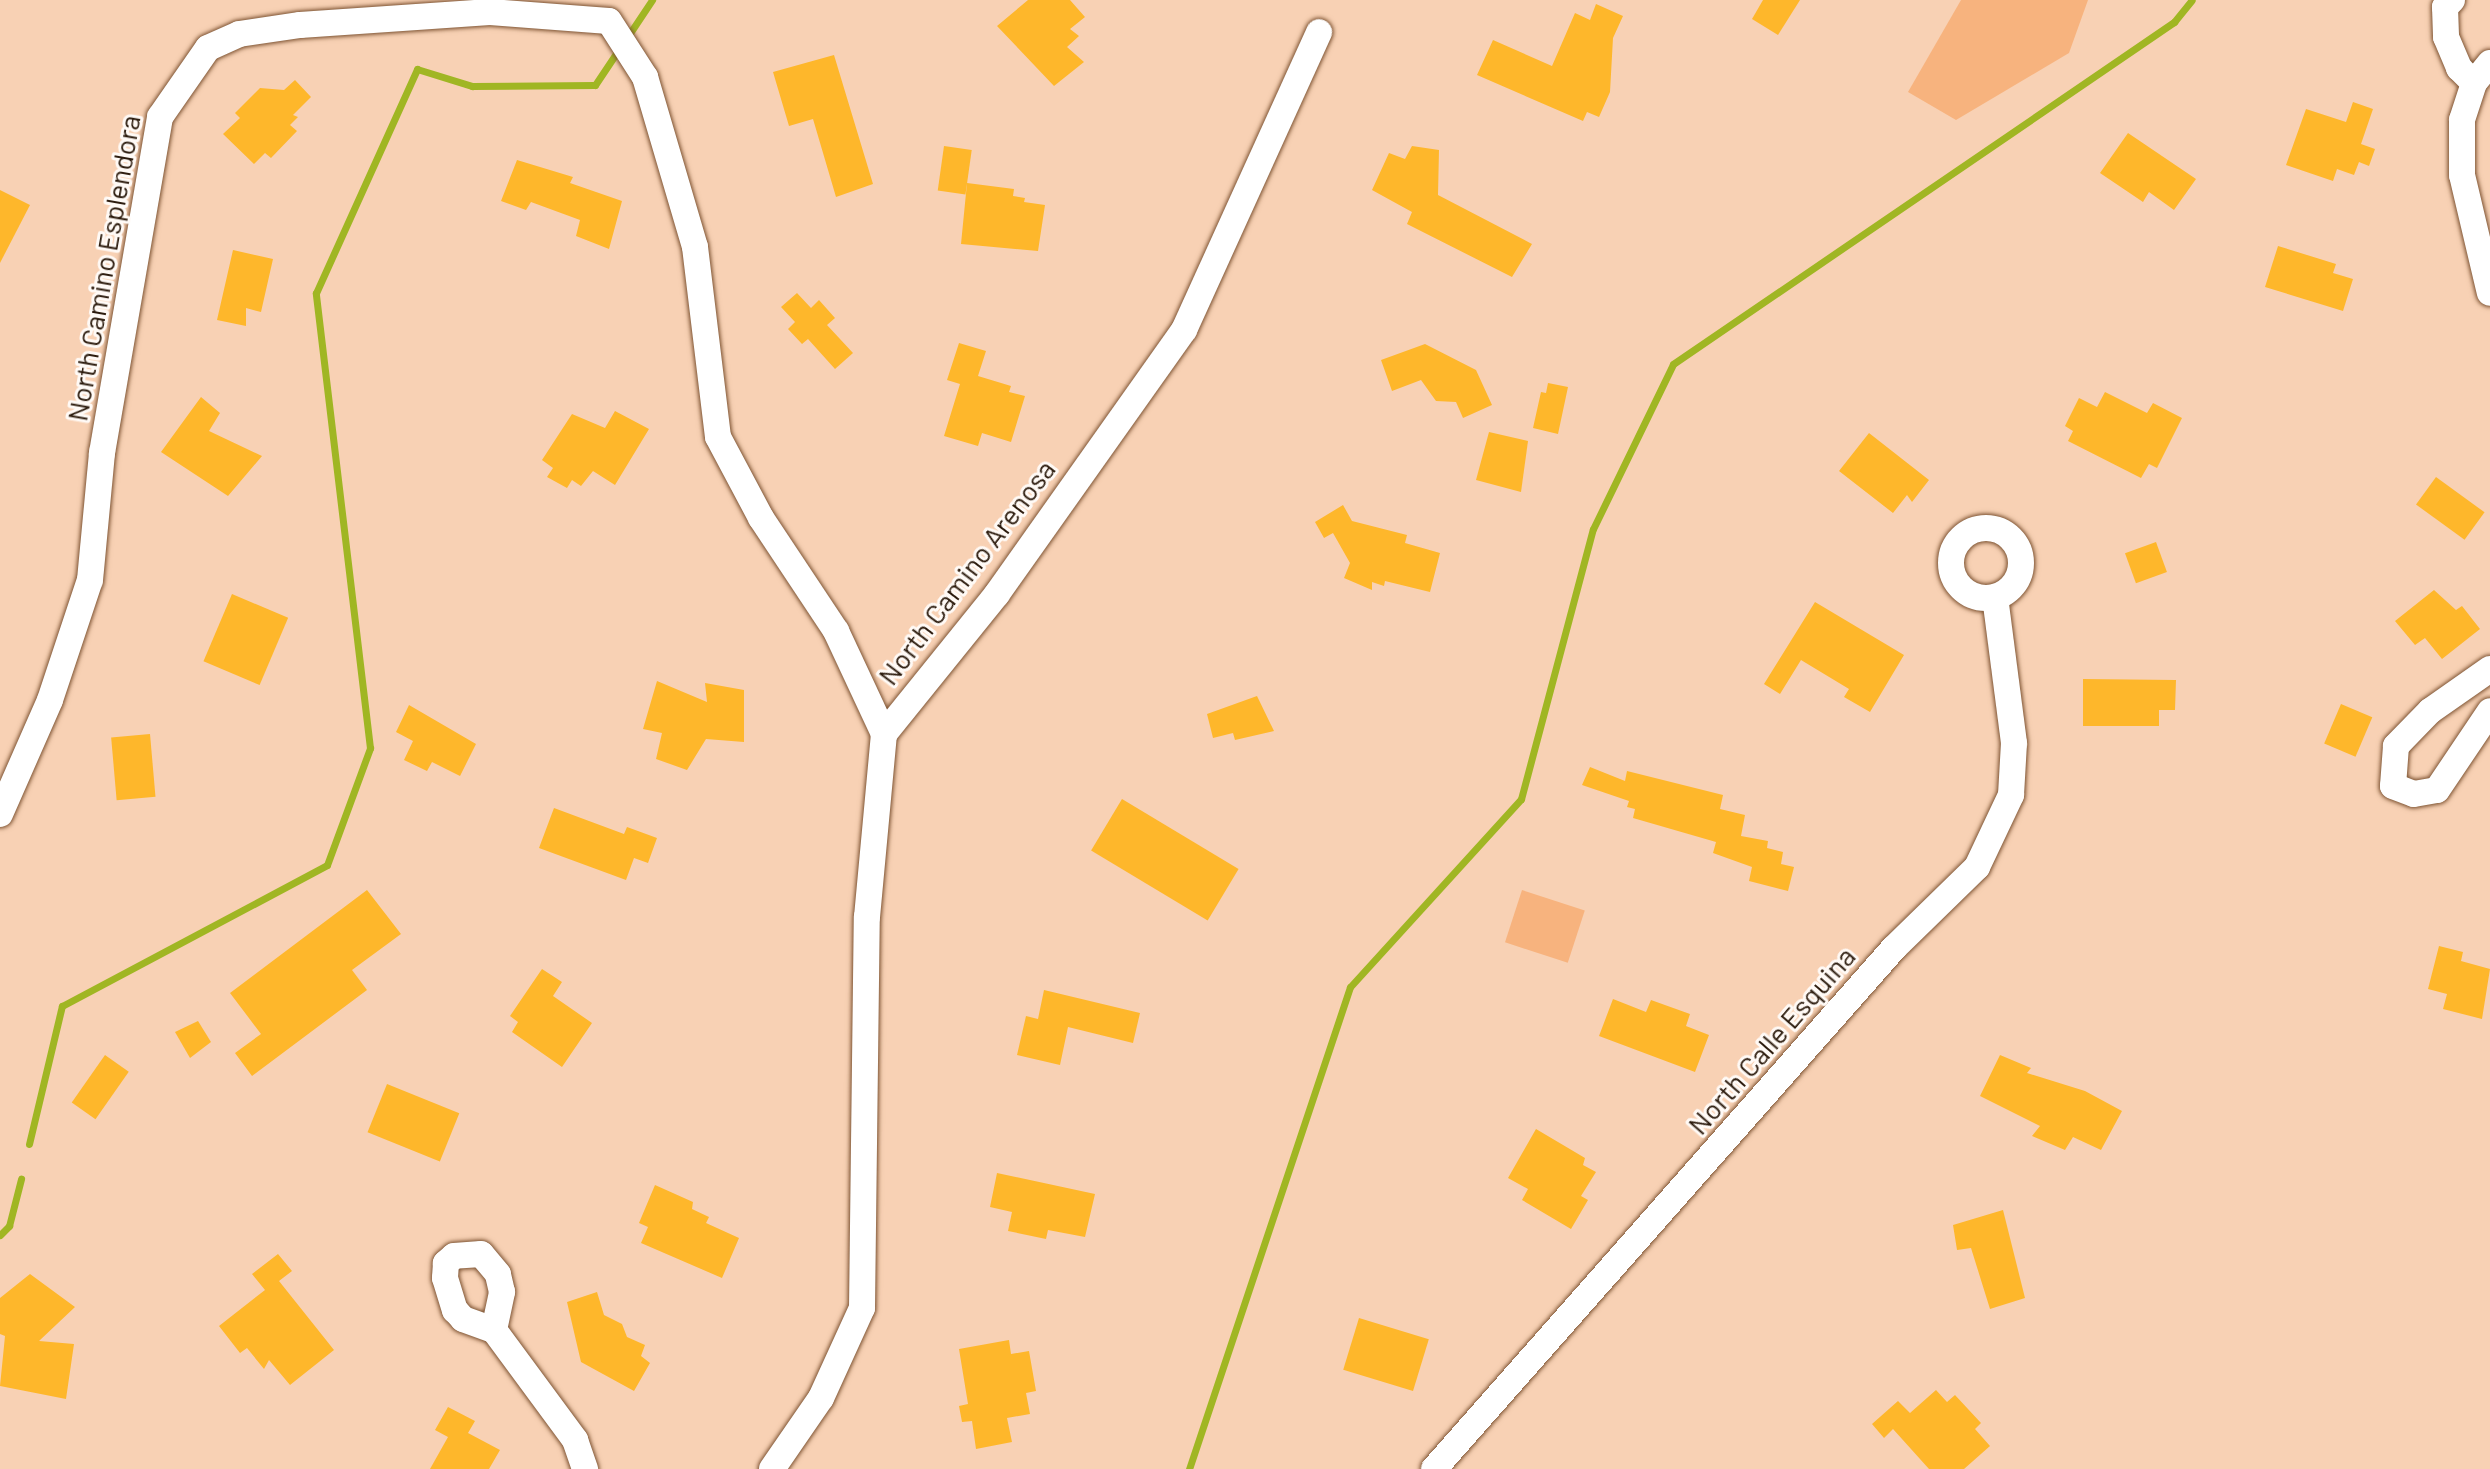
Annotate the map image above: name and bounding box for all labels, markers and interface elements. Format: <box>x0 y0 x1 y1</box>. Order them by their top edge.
street label: North Camino Esplendora <box>60 112 146 424</box>
street label: North Camino Arenosa <box>871 453 1061 691</box>
street label: North Calle Esquina <box>1680 939 1862 1141</box>

